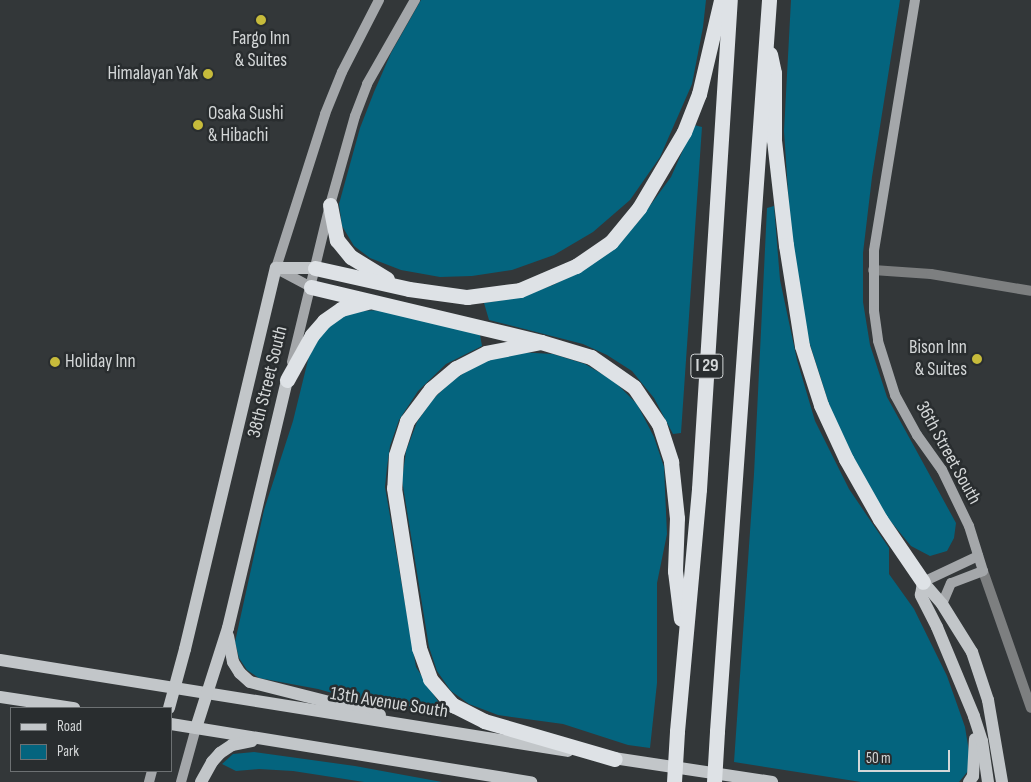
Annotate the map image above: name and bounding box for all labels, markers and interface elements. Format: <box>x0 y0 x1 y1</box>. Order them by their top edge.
marker: Fargo Inn & Suites <box>255 14 267 26</box>
place label: Fargo Inn & Suites <box>232 28 290 72</box>
place label: Himalayan Yak <box>107 63 198 85</box>
marker: Himalayan Yak <box>202 68 214 80</box>
place label: Osaka Sushi & Hibachi <box>208 103 284 147</box>
marker: Osaka Sushi & Hibachi <box>192 119 204 131</box>
street label: 38th Street South <box>243 324 293 440</box>
place label: Bison Inn & Suites <box>909 337 967 381</box>
place label: Holiday Inn <box>65 351 136 373</box>
road number: I 29 <box>690 351 724 382</box>
marker: Bison Inn & Suites <box>971 353 983 365</box>
marker: Holiday Inn <box>49 356 61 368</box>
street label: 36th Street South <box>910 398 986 508</box>
street label: 13th Avenue South <box>328 682 450 724</box>
legend <box>10 707 172 772</box>
text: Road <box>57 717 82 736</box>
scale bar <box>861 740 954 772</box>
text: Park <box>57 742 79 761</box>
text: 50 m <box>866 749 891 768</box>

